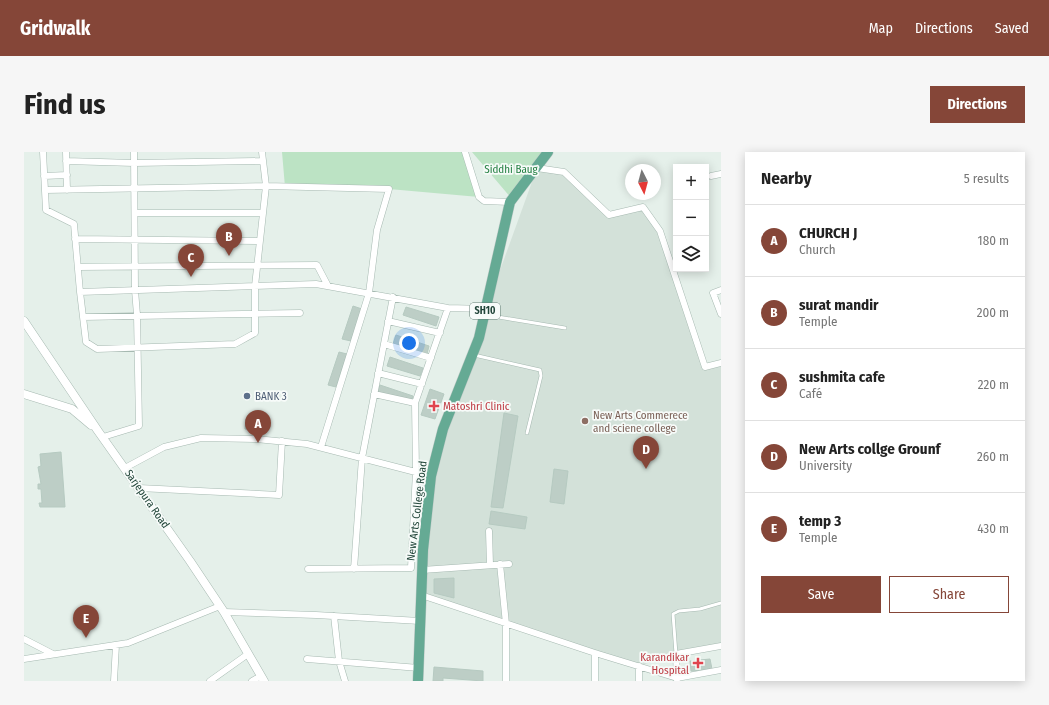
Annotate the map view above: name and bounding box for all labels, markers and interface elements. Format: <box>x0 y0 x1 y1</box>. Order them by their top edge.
text: Gridwalk <box>20 17 90 40</box>
text: Map <box>869 20 893 37</box>
text: Directions <box>915 20 973 37</box>
text: Saved <box>995 20 1029 37</box>
button: Directions <box>930 86 1025 123</box>
text: Find us <box>24 88 106 121</box>
park label: Siddhi Baug <box>484 163 539 176</box>
north arrow <box>625 164 661 200</box>
map controls <box>673 164 709 272</box>
button: + <box>673 164 709 200</box>
text: Nearby <box>761 168 812 189</box>
text: 5 results <box>964 171 1009 186</box>
button: − <box>673 200 709 236</box>
pin: B <box>216 223 242 256</box>
text: CHURCH J <box>799 224 857 242</box>
text: A <box>770 233 778 248</box>
text: 180 m <box>978 233 1009 248</box>
button: layers <box>673 236 709 272</box>
text: Church <box>799 242 836 257</box>
pin: C <box>178 244 204 277</box>
text: surat mandir <box>799 296 879 314</box>
road number: SH10 <box>470 303 500 319</box>
text: B <box>770 305 778 320</box>
text: 200 m <box>977 305 1009 320</box>
text: Temple <box>799 314 837 329</box>
your location <box>399 333 419 353</box>
text: sushmita cafe <box>799 368 885 386</box>
text: C <box>771 377 777 392</box>
text: 220 m <box>978 377 1009 392</box>
text: Café <box>799 386 822 401</box>
place label: BANK 3 <box>255 390 287 403</box>
marker: BANK 3 <box>242 391 252 401</box>
marker: Matoshri Clinic <box>428 400 440 412</box>
place label: Matoshri Clinic <box>443 400 510 413</box>
place label: New Arts Commerece and sciene college <box>593 409 688 435</box>
pin: A <box>245 410 271 443</box>
marker: New Arts Commerece and sciene college <box>580 416 590 426</box>
pin: D <box>633 436 659 469</box>
text: New Arts collge Grounf <box>799 440 940 458</box>
text: D <box>770 449 778 464</box>
text: 260 m <box>977 449 1009 464</box>
text: University <box>799 458 852 473</box>
street label: New Arts College Road <box>404 460 430 562</box>
street label: Sarjepura Road <box>122 467 172 531</box>
text: temp 3 <box>799 512 841 530</box>
text: E <box>771 521 777 536</box>
text: 430 m <box>977 521 1009 536</box>
text: Temple <box>799 530 837 545</box>
button: Save <box>761 576 881 613</box>
button: Share <box>889 576 1009 613</box>
pin: E <box>73 605 99 638</box>
place label: Karandikar Hospital <box>640 651 689 677</box>
marker: Karandikar Hospital <box>692 657 704 669</box>

